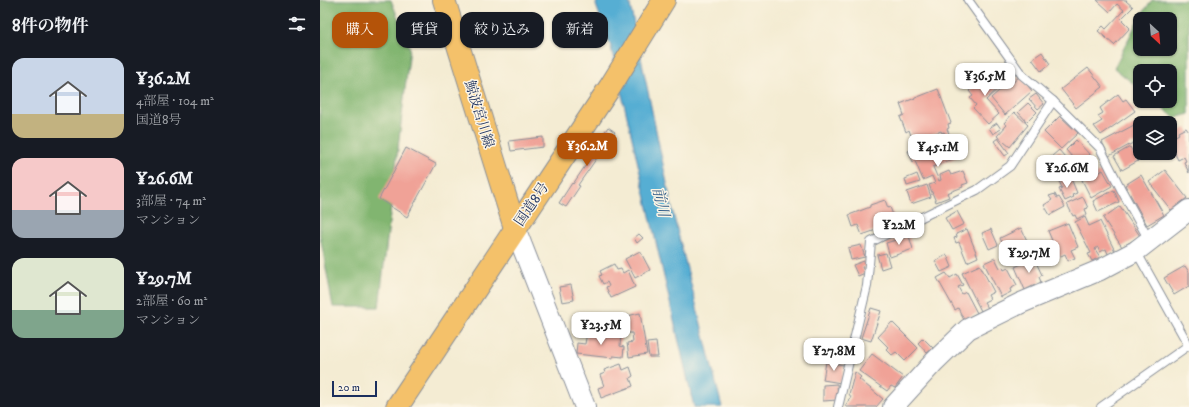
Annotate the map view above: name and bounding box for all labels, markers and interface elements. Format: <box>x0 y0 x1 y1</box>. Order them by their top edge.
chip: 購入 <box>332 12 388 48</box>
chip: 賃貸 <box>396 12 452 48</box>
chip: 絞り込み <box>460 12 544 48</box>
chip: 新着 <box>552 12 608 48</box>
north arrow <box>1133 12 1177 56</box>
map controls <box>1133 12 1177 160</box>
icon: filters <box>286 13 308 35</box>
text: 8件の物件 <box>12 15 89 37</box>
pin: ¥36.5M <box>952 63 1018 97</box>
button: locate <box>1133 64 1177 108</box>
text: ¥36.2M <box>136 68 191 90</box>
text: ¥36.5M <box>964 68 1006 84</box>
icon: home <box>44 74 92 122</box>
street label: 鯨波宮川線 <box>460 77 498 150</box>
text: 4部屋 · 104 m² <box>136 93 214 109</box>
text: 国道8号 <box>136 112 182 128</box>
button: layers <box>1133 116 1177 160</box>
pin: ¥36.2M <box>554 133 620 167</box>
pin: ¥45.1M <box>905 134 971 168</box>
text: ¥36.2M <box>566 138 608 154</box>
text: ¥45.1M <box>917 139 959 155</box>
pin: ¥26.6M <box>1034 155 1100 189</box>
text: ¥26.6M <box>1045 160 1089 176</box>
text: ¥26.6M <box>136 168 193 190</box>
icon: home <box>44 174 92 222</box>
street label: 国道8号 <box>511 179 553 230</box>
water label: 前川 <box>648 185 674 221</box>
text: 3部屋 · 74 m² <box>136 193 206 209</box>
text: マンション <box>136 212 200 228</box>
pin: ¥22M <box>875 212 923 246</box>
text: ¥22M <box>882 217 916 233</box>
pin: ¥29.7M <box>996 240 1062 274</box>
text: ¥29.7M <box>1008 245 1050 261</box>
text: ¥29.7M <box>136 268 192 290</box>
icon: home <box>44 274 92 322</box>
text: 2部屋 · 60 m² <box>136 293 207 309</box>
text: マンション <box>136 312 200 328</box>
pin: ¥23.5M <box>568 312 634 346</box>
text: ¥23.5M <box>580 317 622 333</box>
pin: ¥27.8M <box>801 338 867 372</box>
text: ¥27.8M <box>812 343 856 359</box>
scale bar <box>332 379 377 398</box>
text: 20 m <box>338 381 360 395</box>

